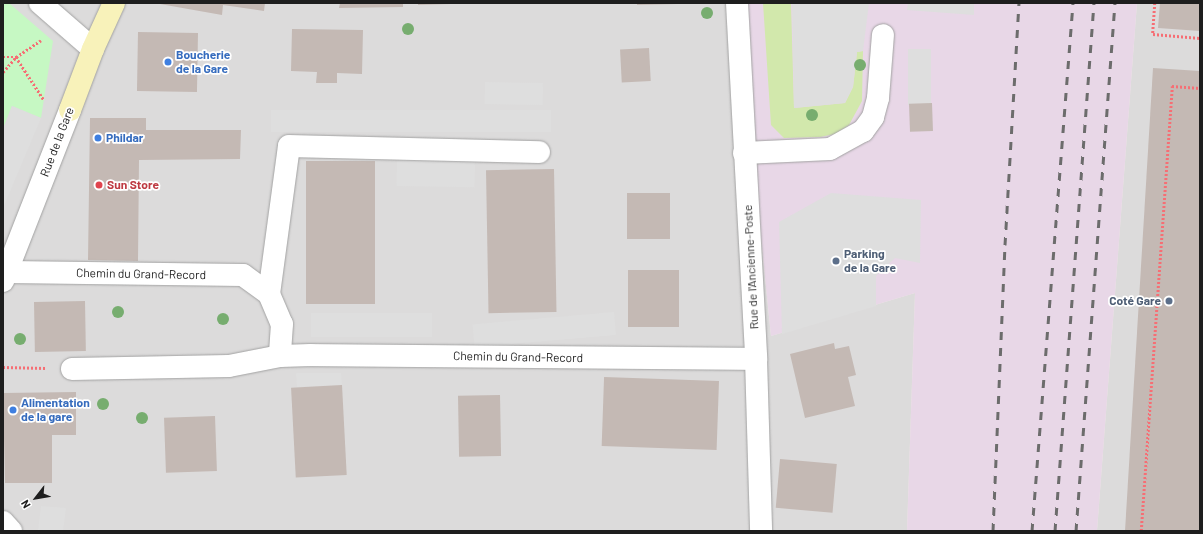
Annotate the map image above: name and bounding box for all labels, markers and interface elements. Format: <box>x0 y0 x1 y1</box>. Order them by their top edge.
place label: Boucherie de la Gare <box>176 48 230 76</box>
marker: Boucherie de la Gare <box>163 57 173 67</box>
street label: Rue de la Gare <box>37 105 77 179</box>
place label: Phildar <box>106 131 143 145</box>
marker: Phildar <box>93 133 103 143</box>
place label: Sun Store <box>107 178 159 192</box>
marker: Sun Store <box>94 180 104 190</box>
street label: Rue de l'Ancienne-Poste <box>741 204 761 330</box>
place label: Parking de la Gare <box>844 247 896 275</box>
marker: Parking de la Gare <box>831 256 841 266</box>
street label: Chemin du Grand-Record <box>76 266 206 282</box>
place label: Coté Gare <box>1109 294 1161 308</box>
marker: Coté Gare <box>1164 296 1174 306</box>
street label: Chemin du Grand-Record <box>453 349 583 365</box>
place label: Alimentation de la gare <box>21 396 90 424</box>
marker: Alimentation de la gare <box>8 405 18 415</box>
north arrow <box>16 478 56 518</box>
text: N <box>18 498 33 511</box>

